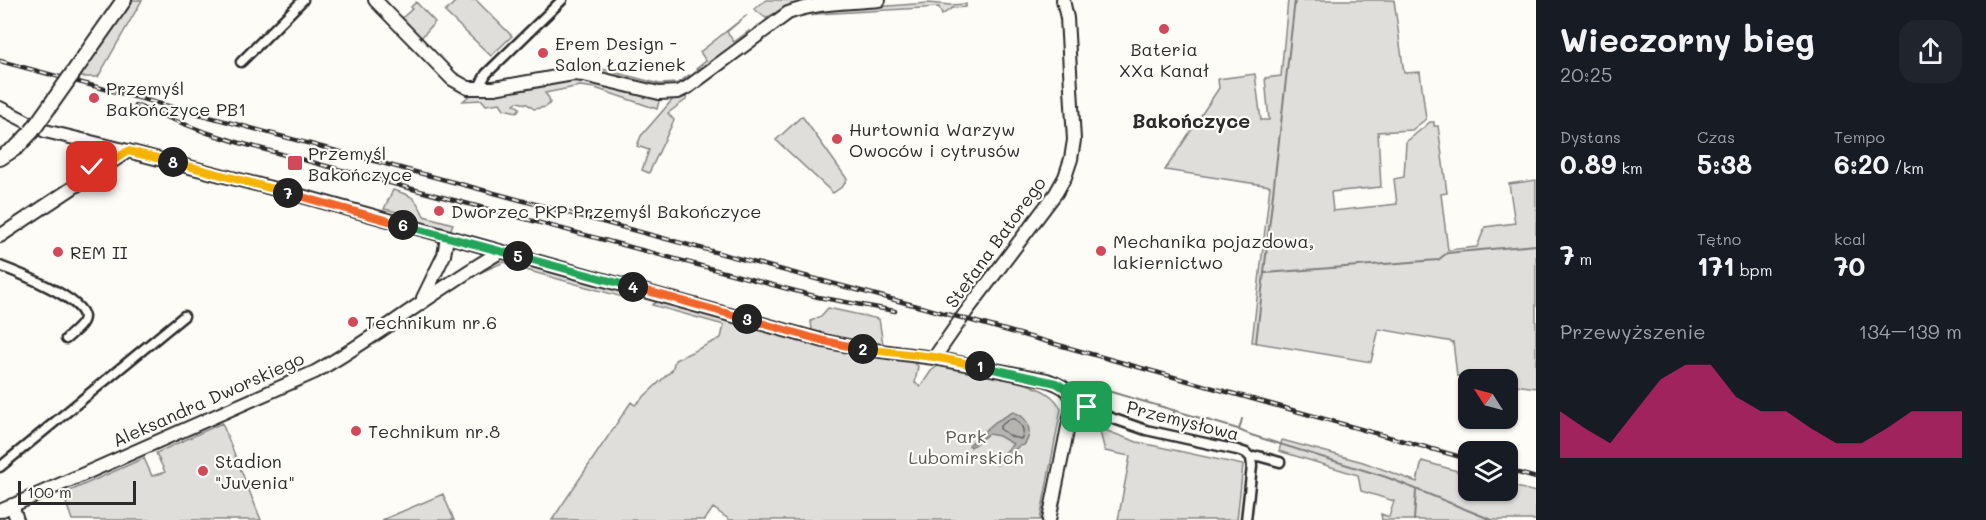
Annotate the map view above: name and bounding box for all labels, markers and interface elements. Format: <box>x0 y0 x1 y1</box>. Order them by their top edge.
text: Wieczorny bieg <box>1560 17 1815 60</box>
button: share <box>1899 20 1962 83</box>
marker: Bateria XXa Kanał <box>1157 22 1171 36</box>
place label: Erem Design - Salon Łazienek <box>555 31 685 76</box>
place label: Bateria XXa Kanał <box>1119 37 1209 82</box>
marker: Erem Design - Salon Łazienek <box>536 46 550 60</box>
text: 20:25 <box>1560 61 1612 87</box>
place label: Przemyśl Bakończyce PB1 <box>106 76 246 121</box>
marker: Przemyśl Bakończyce PB1 <box>87 91 101 105</box>
district label: Bakończyce <box>1132 107 1250 133</box>
place label: Hurtownia Warzyw Owoców i cytrusów <box>849 117 1020 162</box>
text: Dystans <box>1560 126 1621 147</box>
text: Czas <box>1697 126 1735 147</box>
text: Tempo <box>1834 126 1885 147</box>
marker: Hurtownia Warzyw Owoców i cytrusów <box>830 132 844 146</box>
pin <box>66 141 117 192</box>
place label: Przemyśl Bakończyce <box>308 141 412 186</box>
pin: 8 <box>158 147 188 177</box>
text: 0.89 <box>1560 147 1616 181</box>
text: 5:38 <box>1697 147 1752 181</box>
text: 6:20 <box>1834 147 1889 181</box>
icon: check <box>75 150 108 183</box>
text: 8 <box>168 151 178 172</box>
marker: Przemyśl Bakończyce <box>286 154 304 172</box>
text: km <box>1616 157 1643 178</box>
text: /km <box>1889 157 1924 178</box>
street label: Stefana Batorego <box>939 171 1051 312</box>
pin: 7 <box>273 178 303 208</box>
text: 7 <box>284 182 292 203</box>
place label: Dworzec PKP Przemyśl Bakończyce <box>451 199 761 223</box>
marker: Dworzec PKP Przemyśl Bakończyce <box>432 204 446 218</box>
pin: 6 <box>388 210 418 240</box>
text: 6 <box>398 214 408 235</box>
text: Tętno <box>1697 228 1741 249</box>
text: kcal <box>1834 228 1866 249</box>
place label: Mechanika pojazdowa, lakiernictwo <box>1113 229 1314 274</box>
text: 7 <box>1560 238 1574 272</box>
place label: REM II <box>70 240 128 264</box>
pin: 5 <box>503 241 533 271</box>
marker: Mechanika pojazdowa, lakiernictwo <box>1094 244 1108 258</box>
marker: REM II <box>51 245 65 259</box>
text: 5 <box>513 245 523 266</box>
text: m <box>1574 248 1592 269</box>
text: 171 <box>1697 249 1735 283</box>
text: 70 <box>1834 249 1865 283</box>
text: bpm <box>1735 259 1772 280</box>
pin: 4 <box>618 272 648 302</box>
text: 4 <box>628 276 638 297</box>
pin: 3 <box>732 304 762 334</box>
text: 3 <box>742 308 752 329</box>
place label: Technikum nr.6 <box>365 310 497 334</box>
marker: Technikum nr.6 <box>346 315 360 329</box>
text: Przewyższenie <box>1560 318 1706 344</box>
text: 134–139 m <box>1858 318 1962 344</box>
pin: 2 <box>848 334 878 364</box>
text: 2 <box>859 338 867 359</box>
street label: Aleksandra Dworskiego <box>108 346 308 452</box>
pin: 1 <box>965 351 995 381</box>
text: 1 <box>976 355 984 376</box>
north arrow <box>1458 369 1518 429</box>
map controls <box>1458 369 1518 501</box>
pin <box>1061 381 1112 432</box>
icon: arrive <box>1070 390 1103 423</box>
street label: Przemysłowa <box>1124 394 1242 446</box>
place label: Technikum nr.8 <box>368 419 500 443</box>
marker: Technikum nr.8 <box>349 424 363 438</box>
park label: Park Lubomirskich <box>909 424 1023 469</box>
button: layers <box>1458 441 1518 501</box>
place label: Stadion "Juvenia" <box>215 449 295 494</box>
marker: Stadion "Juvenia" <box>196 464 210 478</box>
scale bar <box>18 478 136 506</box>
text: 100 m <box>27 481 72 502</box>

